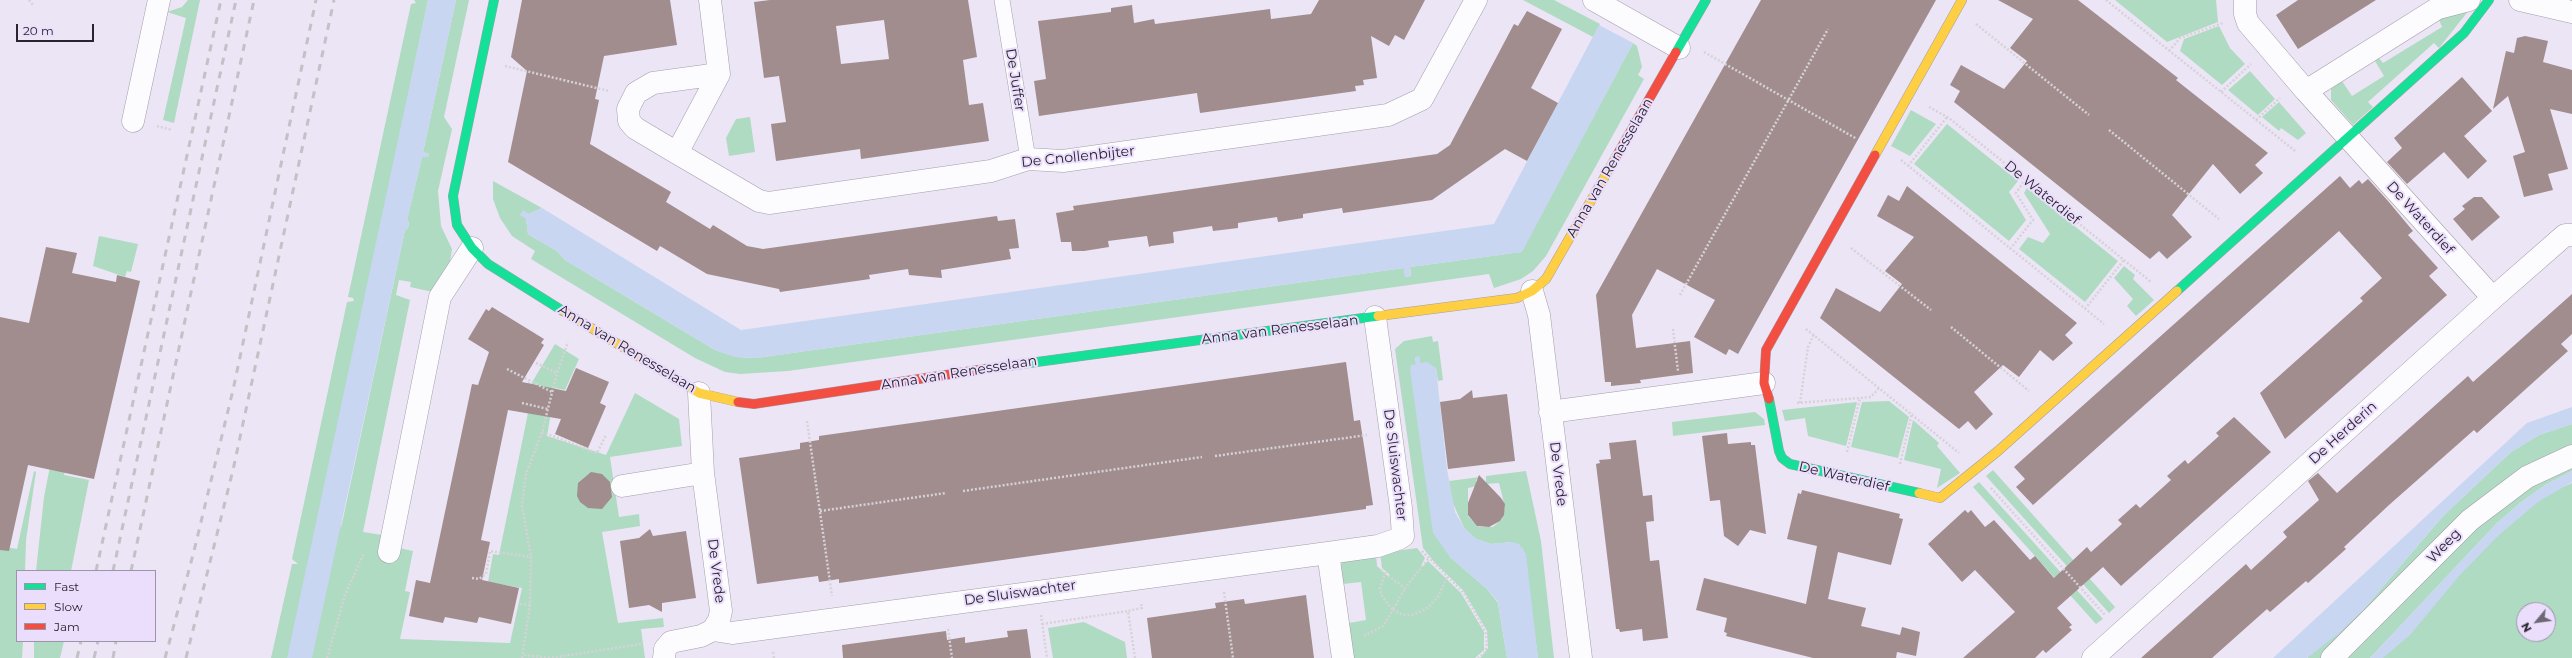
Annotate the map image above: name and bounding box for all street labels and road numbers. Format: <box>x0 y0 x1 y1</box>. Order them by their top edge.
street label: De Juffer <box>1002 47 1028 113</box>
street label: Anna van Renesselaan <box>1563 95 1657 241</box>
street label: De Cnollenbijter <box>1020 143 1136 171</box>
street label: De Waterdief <box>2001 157 2083 229</box>
street label: De Waterdief <box>2383 178 2457 258</box>
street label: Anna van Renesselaan <box>555 301 699 397</box>
street label: Anna van Renesselaan <box>1201 312 1359 348</box>
street label: Anna van Renesselaan <box>880 352 1038 394</box>
street label: De Herderin <box>2306 398 2380 468</box>
street label: De Sluiswachter <box>1380 408 1410 522</box>
street label: De Vrede <box>1546 441 1570 507</box>
street label: De Waterdief <box>1797 458 1891 496</box>
street label: Weeg <box>2424 525 2464 567</box>
street label: De Vrede <box>704 538 728 604</box>
street label: De Sluiswachter <box>963 577 1077 609</box>

